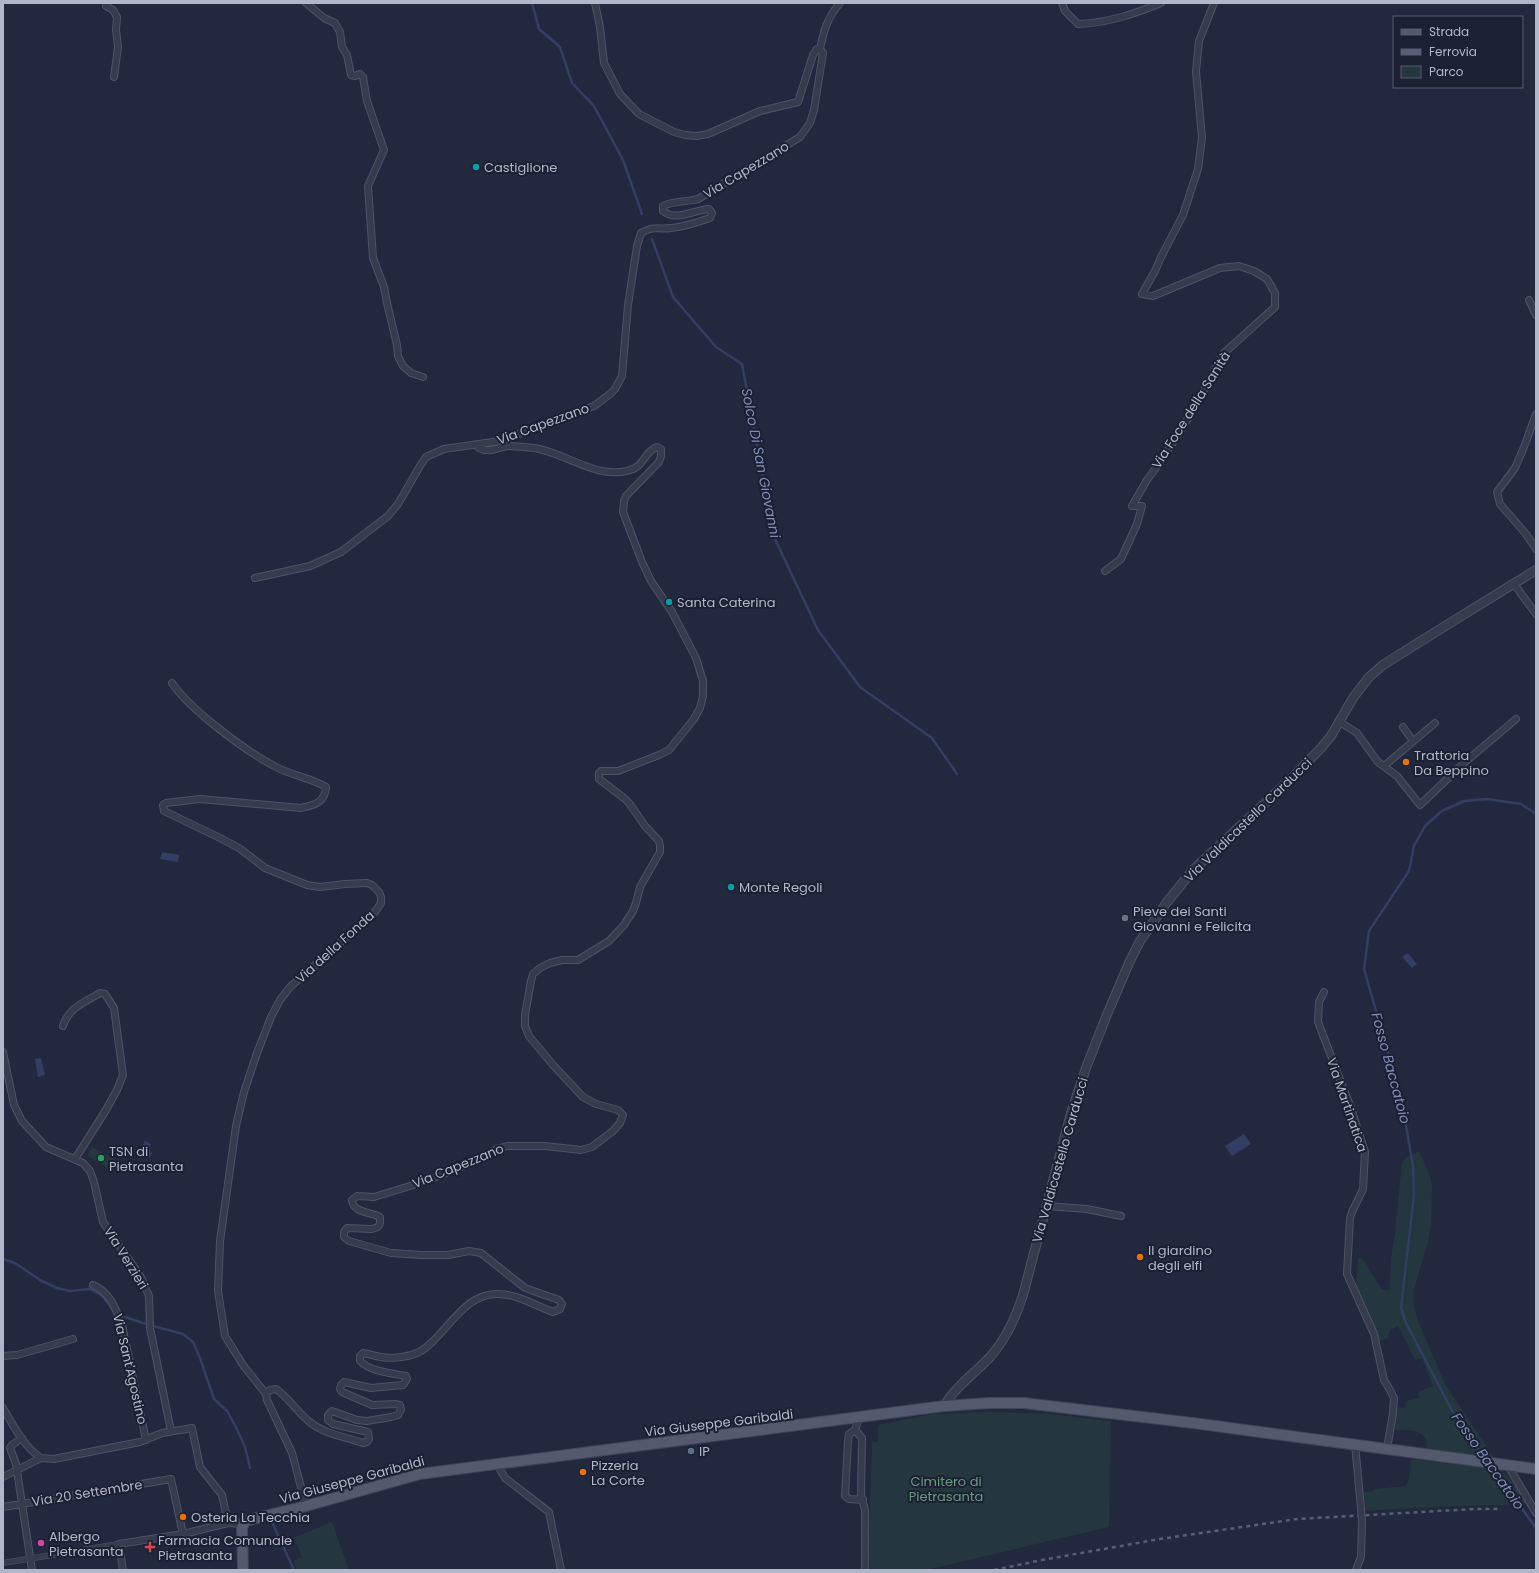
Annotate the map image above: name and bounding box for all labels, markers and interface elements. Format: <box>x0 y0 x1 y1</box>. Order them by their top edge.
legend <box>1393 16 1523 88</box>
text: Strada <box>1429 23 1469 40</box>
text: Ferrovia <box>1429 43 1477 60</box>
text: Parco <box>1429 63 1464 80</box>
street label: Via Capezzano <box>699 137 793 203</box>
place label: Castiglione <box>484 158 557 177</box>
marker: Castiglione <box>471 162 481 172</box>
street label: Via Foce della Sanità <box>1147 348 1235 472</box>
water label: Solco Di San Giovanni <box>737 386 785 540</box>
street label: Via Capezzano <box>494 398 592 450</box>
place label: Santa Caterina <box>677 593 776 612</box>
marker: Santa Caterina <box>664 597 674 607</box>
place label: Trattoria Da Beppino <box>1414 746 1489 780</box>
street label: Via Valdicastello Carducci <box>1180 754 1316 886</box>
marker: Trattoria Da Beppino <box>1401 757 1411 767</box>
place label: Monte Regoli <box>739 878 823 897</box>
marker: Monte Regoli <box>726 882 736 892</box>
place label: Pieve dei Santi Giovanni e Felicita <box>1133 902 1251 936</box>
street label: Via della Fonda <box>291 906 379 988</box>
marker: Pieve dei Santi Giovanni e Felicita <box>1120 913 1130 923</box>
water label: Fosso Baccatoio <box>1366 1010 1416 1126</box>
street label: Via Martinatica <box>1322 1055 1372 1155</box>
street label: Via Valdicastello Carducci <box>1027 1075 1093 1245</box>
street label: Via Capezzano <box>409 1139 507 1193</box>
place label: TSN di Pietrasanta <box>109 1142 184 1176</box>
marker: TSN di Pietrasanta <box>96 1153 106 1163</box>
street label: Via Verzieri <box>99 1223 153 1293</box>
place label: Il giardino degli elfi <box>1148 1241 1212 1275</box>
marker: Il giardino degli elfi <box>1135 1252 1145 1262</box>
street label: Via Sant'Agostino <box>108 1312 152 1426</box>
street label: Via Giuseppe Garibaldi <box>644 1404 794 1442</box>
water label: Fosso Baccatoio <box>1447 1408 1529 1514</box>
place label: IP <box>699 1442 710 1461</box>
marker: IP <box>686 1446 696 1456</box>
street label: Via Giuseppe Garibaldi <box>277 1451 427 1509</box>
place label: Pizzeria La Corte <box>591 1456 645 1490</box>
marker: Pizzeria La Corte <box>578 1467 588 1477</box>
park label: Cimitero di Pietrasanta <box>909 1472 983 1506</box>
street label: Via 20 Settembre <box>30 1475 144 1511</box>
place label: Osteria La Tecchia <box>191 1508 310 1527</box>
marker: Osteria La Tecchia <box>178 1512 188 1522</box>
place label: Albergo Pietrasanta <box>49 1527 124 1561</box>
place label: Farmacia Comunale Pietrasanta <box>158 1531 292 1565</box>
marker: Albergo Pietrasanta <box>36 1538 46 1548</box>
marker: Farmacia Comunale Pietrasanta <box>145 1542 155 1552</box>

